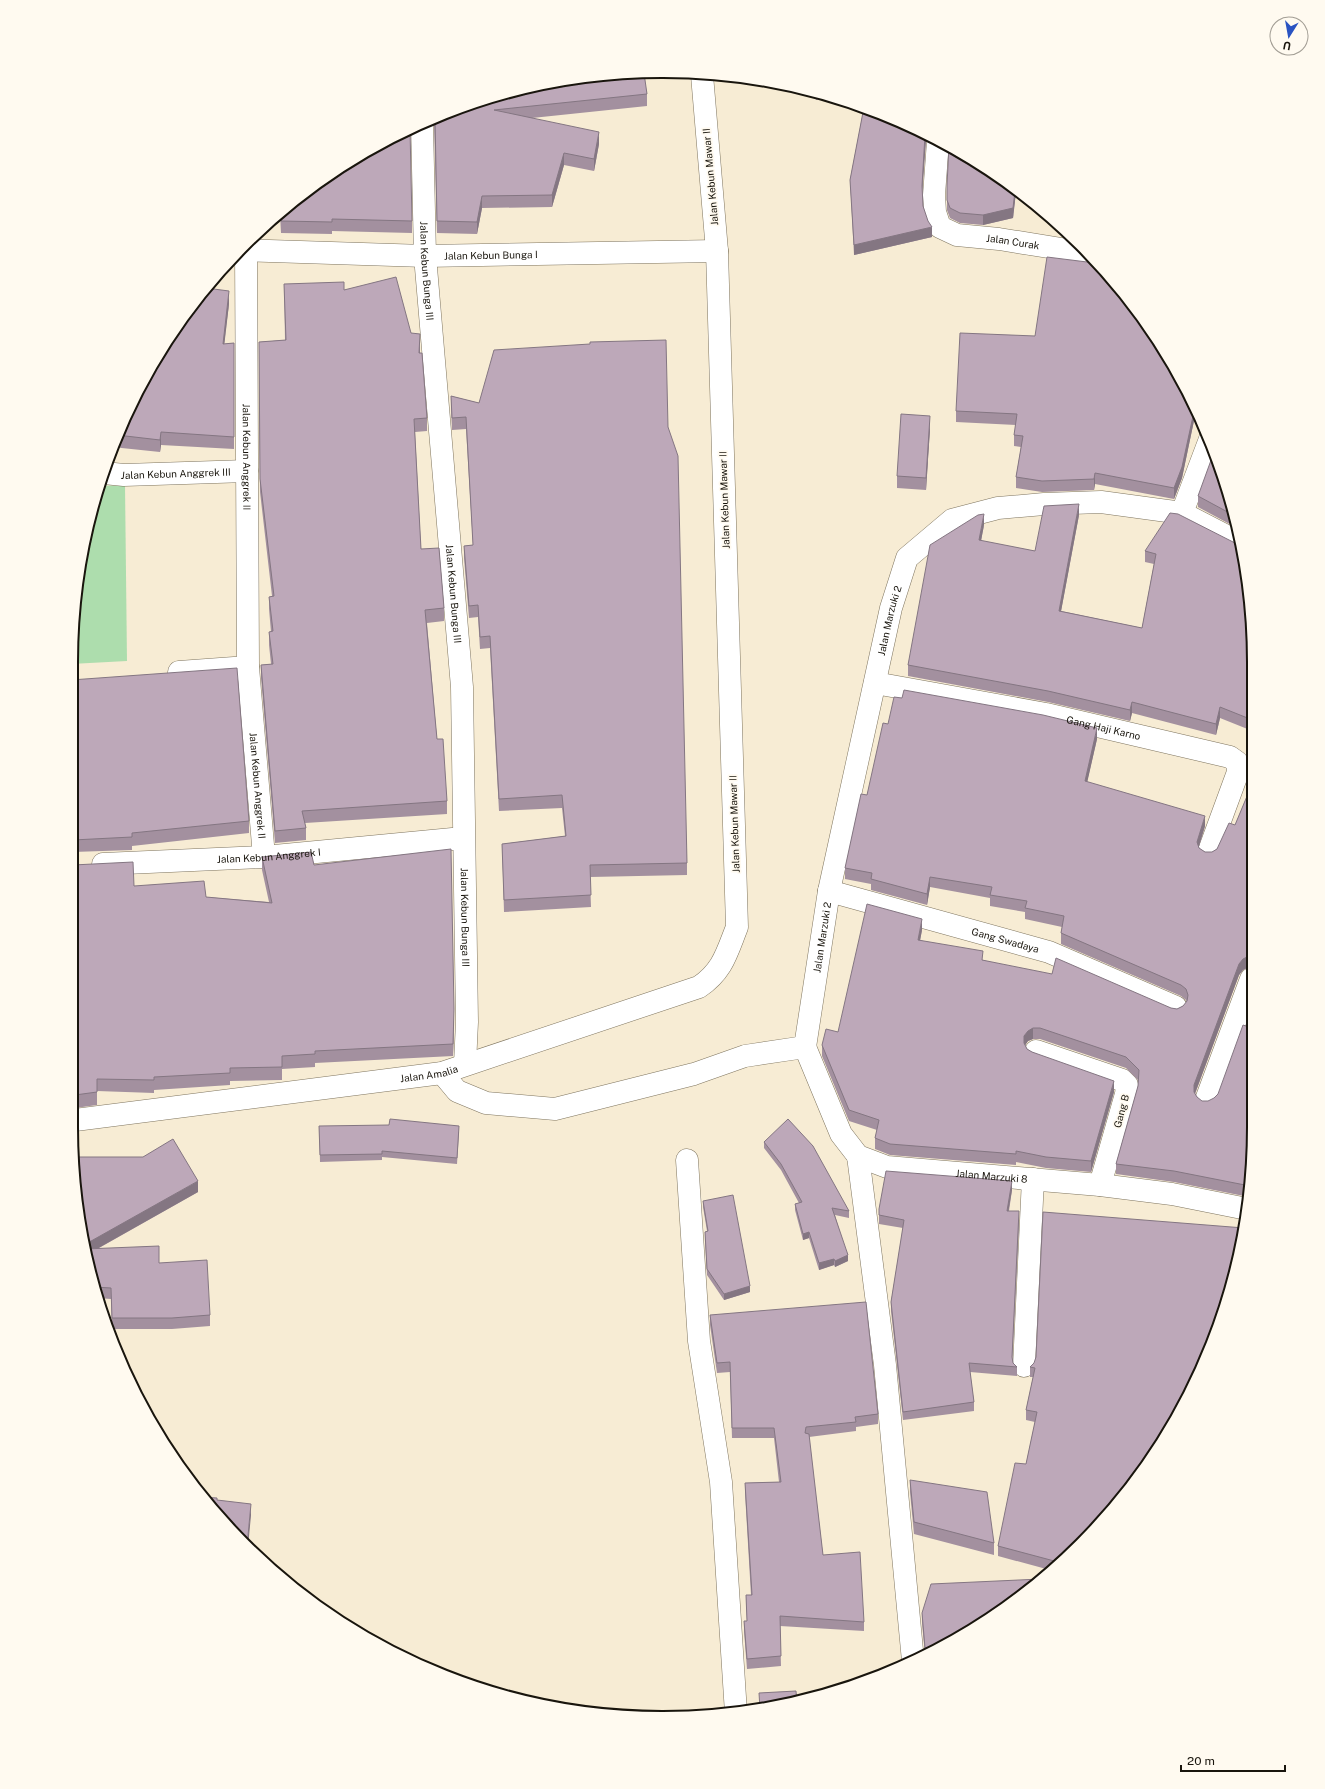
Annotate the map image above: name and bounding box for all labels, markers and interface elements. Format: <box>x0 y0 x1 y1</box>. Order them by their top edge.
north arrow <box>1269 16 1309 56</box>
text: U <box>1282 39 1292 52</box>
street label: Jalan Kebun Mawar II <box>700 128 720 226</box>
street label: Jalan Kebun Bunga III <box>418 221 437 321</box>
street label: Jalan Curak <box>986 232 1041 251</box>
street label: Jalan Kebun Bunga I <box>444 248 538 262</box>
street label: Jalan Kebun Anggrek II <box>241 404 253 510</box>
street label: Jalan Kebun Mawar II <box>716 451 732 549</box>
street label: Jalan Kebun Anggrek III <box>120 466 231 481</box>
street label: Jalan Kebun Bunga III <box>444 544 464 644</box>
street label: Jalan Marzuki 2 <box>875 584 904 657</box>
street label: Gang Haji Karno <box>1065 713 1142 742</box>
street label: Jalan Kebun Anggrek II <box>248 732 268 839</box>
street label: Jalan Kebun Mawar II <box>726 775 742 873</box>
street label: Jalan Kebun Anggrek I <box>217 846 321 865</box>
street label: Jalan Kebun Bunga III <box>459 868 472 967</box>
street label: Jalan Marzuki 2 <box>810 901 833 974</box>
street label: Gang Swadaya <box>970 925 1040 955</box>
street label: Jalan Amalia <box>399 1062 459 1084</box>
street label: Gang B <box>1111 1093 1131 1129</box>
street label: Jalan Marzuki 8 <box>955 1167 1028 1185</box>
scale bar <box>1181 1747 1285 1773</box>
text: 20 m <box>1187 1754 1215 1768</box>

